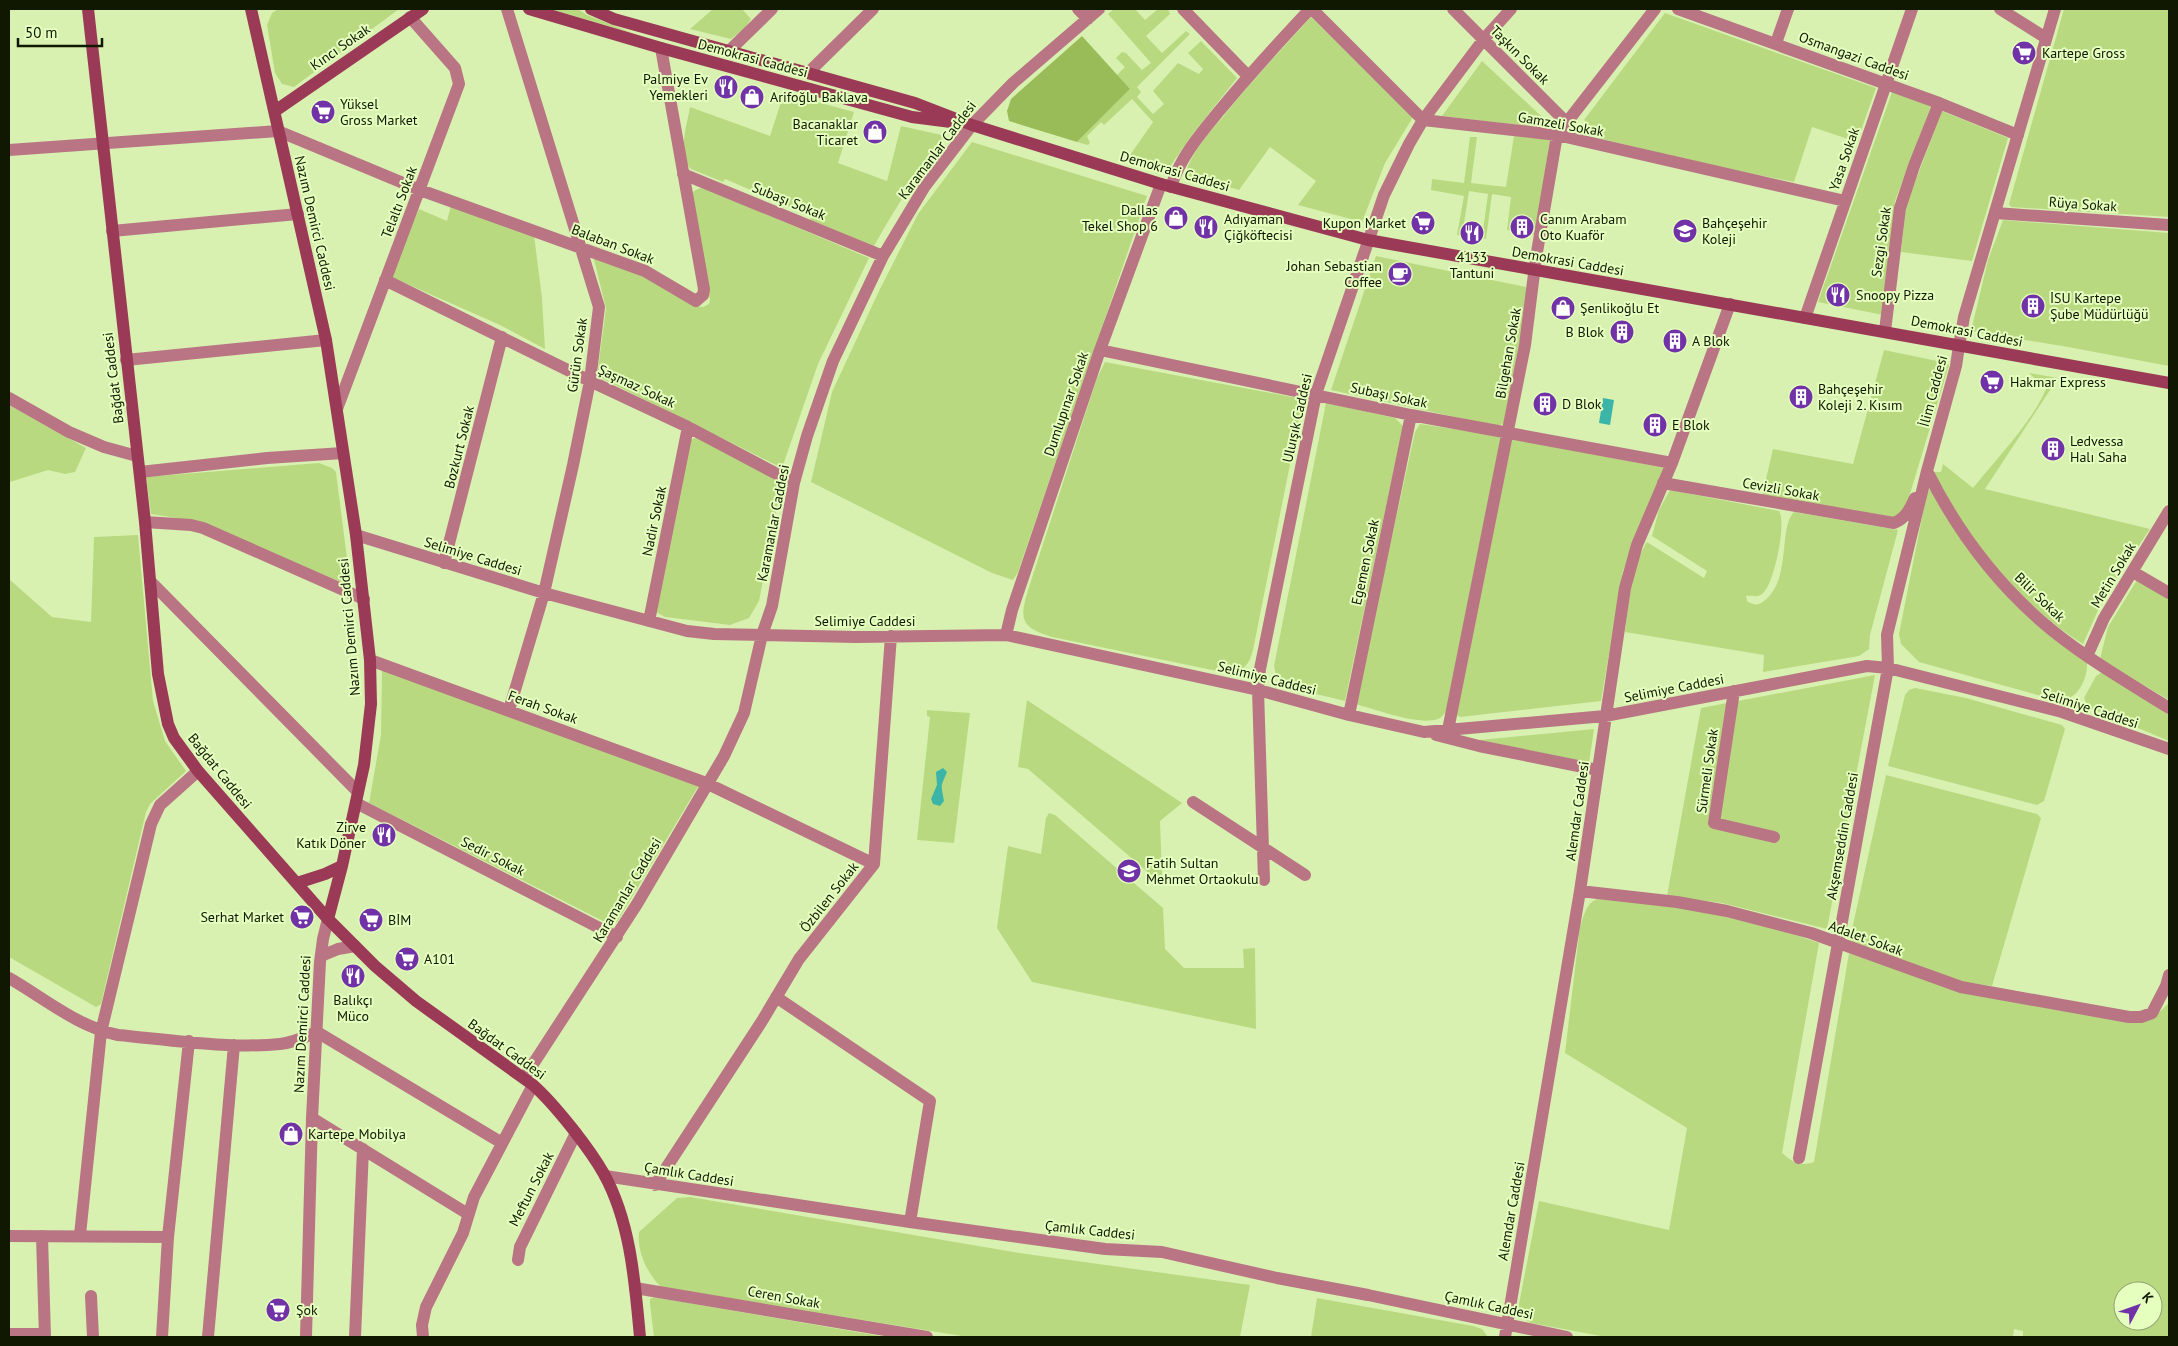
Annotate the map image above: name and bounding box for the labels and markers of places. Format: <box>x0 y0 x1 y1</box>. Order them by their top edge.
supermarket icon: Kartepe Gross <box>2011 40 2037 66</box>
place label: Kartepe Gross <box>2042 44 2125 62</box>
place label: Palmiye Ev Yemekleri <box>643 70 708 104</box>
restaurant icon: Palmiye Ev Yemekleri <box>713 74 739 100</box>
shop icon: Arifoğlu Baklava <box>739 84 765 110</box>
place label: Arifoğlu Baklava <box>770 88 868 106</box>
place label: Yüksel Gross Market <box>340 95 418 129</box>
supermarket icon: Yüksel Gross Market <box>310 99 336 125</box>
place label: Bacanaklar Ticaret <box>793 115 858 149</box>
shop icon: Bacanaklar Ticaret <box>862 119 888 145</box>
place label: Dallas Tekel Shop 6 <box>1082 201 1158 235</box>
shop icon: Dallas Tekel Shop 6 <box>1163 205 1189 231</box>
place label: Adıyaman Çiğköftecisi <box>1224 210 1293 244</box>
supermarket icon: Kupon Market <box>1410 210 1436 236</box>
place label: Canım Arabam Oto Kuaför <box>1540 210 1627 244</box>
restaurant icon: Adıyaman Çiğköftecisi <box>1193 214 1219 240</box>
place label: Kupon Market <box>1323 214 1406 232</box>
building icon: Canım Arabam Oto Kuaför <box>1509 214 1535 240</box>
place label: Bahçeşehir Koleji <box>1702 214 1767 248</box>
school or university icon: Bahçeşehir Koleji <box>1672 218 1698 244</box>
restaurant icon: 4133 Tantuni <box>1459 220 1485 246</box>
place label: 4133 Tantuni <box>1450 248 1494 282</box>
place label: Johan Sebastian Coffee <box>1285 257 1382 291</box>
cafe icon: Johan Sebastian Coffee <box>1387 261 1413 287</box>
restaurant icon: Snoopy Pizza <box>1825 282 1851 308</box>
place label: Snoopy Pizza <box>1856 286 1934 304</box>
place label: İSU Kartepe Şube Müdürlüğü <box>2050 289 2149 323</box>
building icon: İSU Kartepe Şube Müdürlüğü <box>2020 293 2046 319</box>
shop icon: Şenlikoğlu Et <box>1550 295 1576 321</box>
place label: Şenlikoğlu Et <box>1580 299 1659 317</box>
building icon: B Blok <box>1609 319 1635 345</box>
place label: B Blok <box>1566 323 1604 341</box>
building icon: A Blok <box>1662 328 1688 354</box>
place label: A Blok <box>1692 332 1730 350</box>
supermarket icon: Hakmar Express <box>1979 369 2005 395</box>
place label: Hakmar Express <box>2010 373 2106 391</box>
place label: Bahçeşehir Koleji 2. Kısım <box>1818 380 1902 414</box>
building icon: Bahçeşehir Koleji 2. Kısım <box>1788 384 1814 410</box>
building icon: D Blok <box>1532 391 1558 417</box>
place label: D Blok <box>1562 395 1602 413</box>
building icon: E Blok <box>1642 412 1668 438</box>
place label: E Blok <box>1672 416 1710 434</box>
place label: Ledvessa Halı Saha <box>2070 432 2127 466</box>
building icon: Ledvessa Halı Saha <box>2040 436 2066 462</box>
place label: Zirve Katık Döner <box>296 818 366 852</box>
restaurant icon: Zirve Katık Döner <box>371 822 397 848</box>
place label: Fatih Sultan Mehmet Ortaokulu <box>1146 854 1259 888</box>
school or university icon: Fatih Sultan Mehmet Ortaokulu <box>1116 858 1142 884</box>
supermarket icon: Serhat Market <box>289 904 315 930</box>
supermarket icon: BİM <box>358 907 384 933</box>
place label: Serhat Market <box>200 908 284 926</box>
place label: BİM <box>388 911 411 929</box>
supermarket icon: A101 <box>394 946 420 972</box>
place label: A101 <box>424 950 455 968</box>
restaurant icon: Balıkçı Müco <box>340 963 366 989</box>
place label: Balıkçı Müco <box>333 991 373 1025</box>
shop icon: Kartepe Mobilya <box>278 1121 304 1147</box>
place label: Kartepe Mobilya <box>308 1125 406 1143</box>
supermarket icon: Şok <box>265 1297 291 1323</box>
place label: Şok <box>296 1301 318 1319</box>

